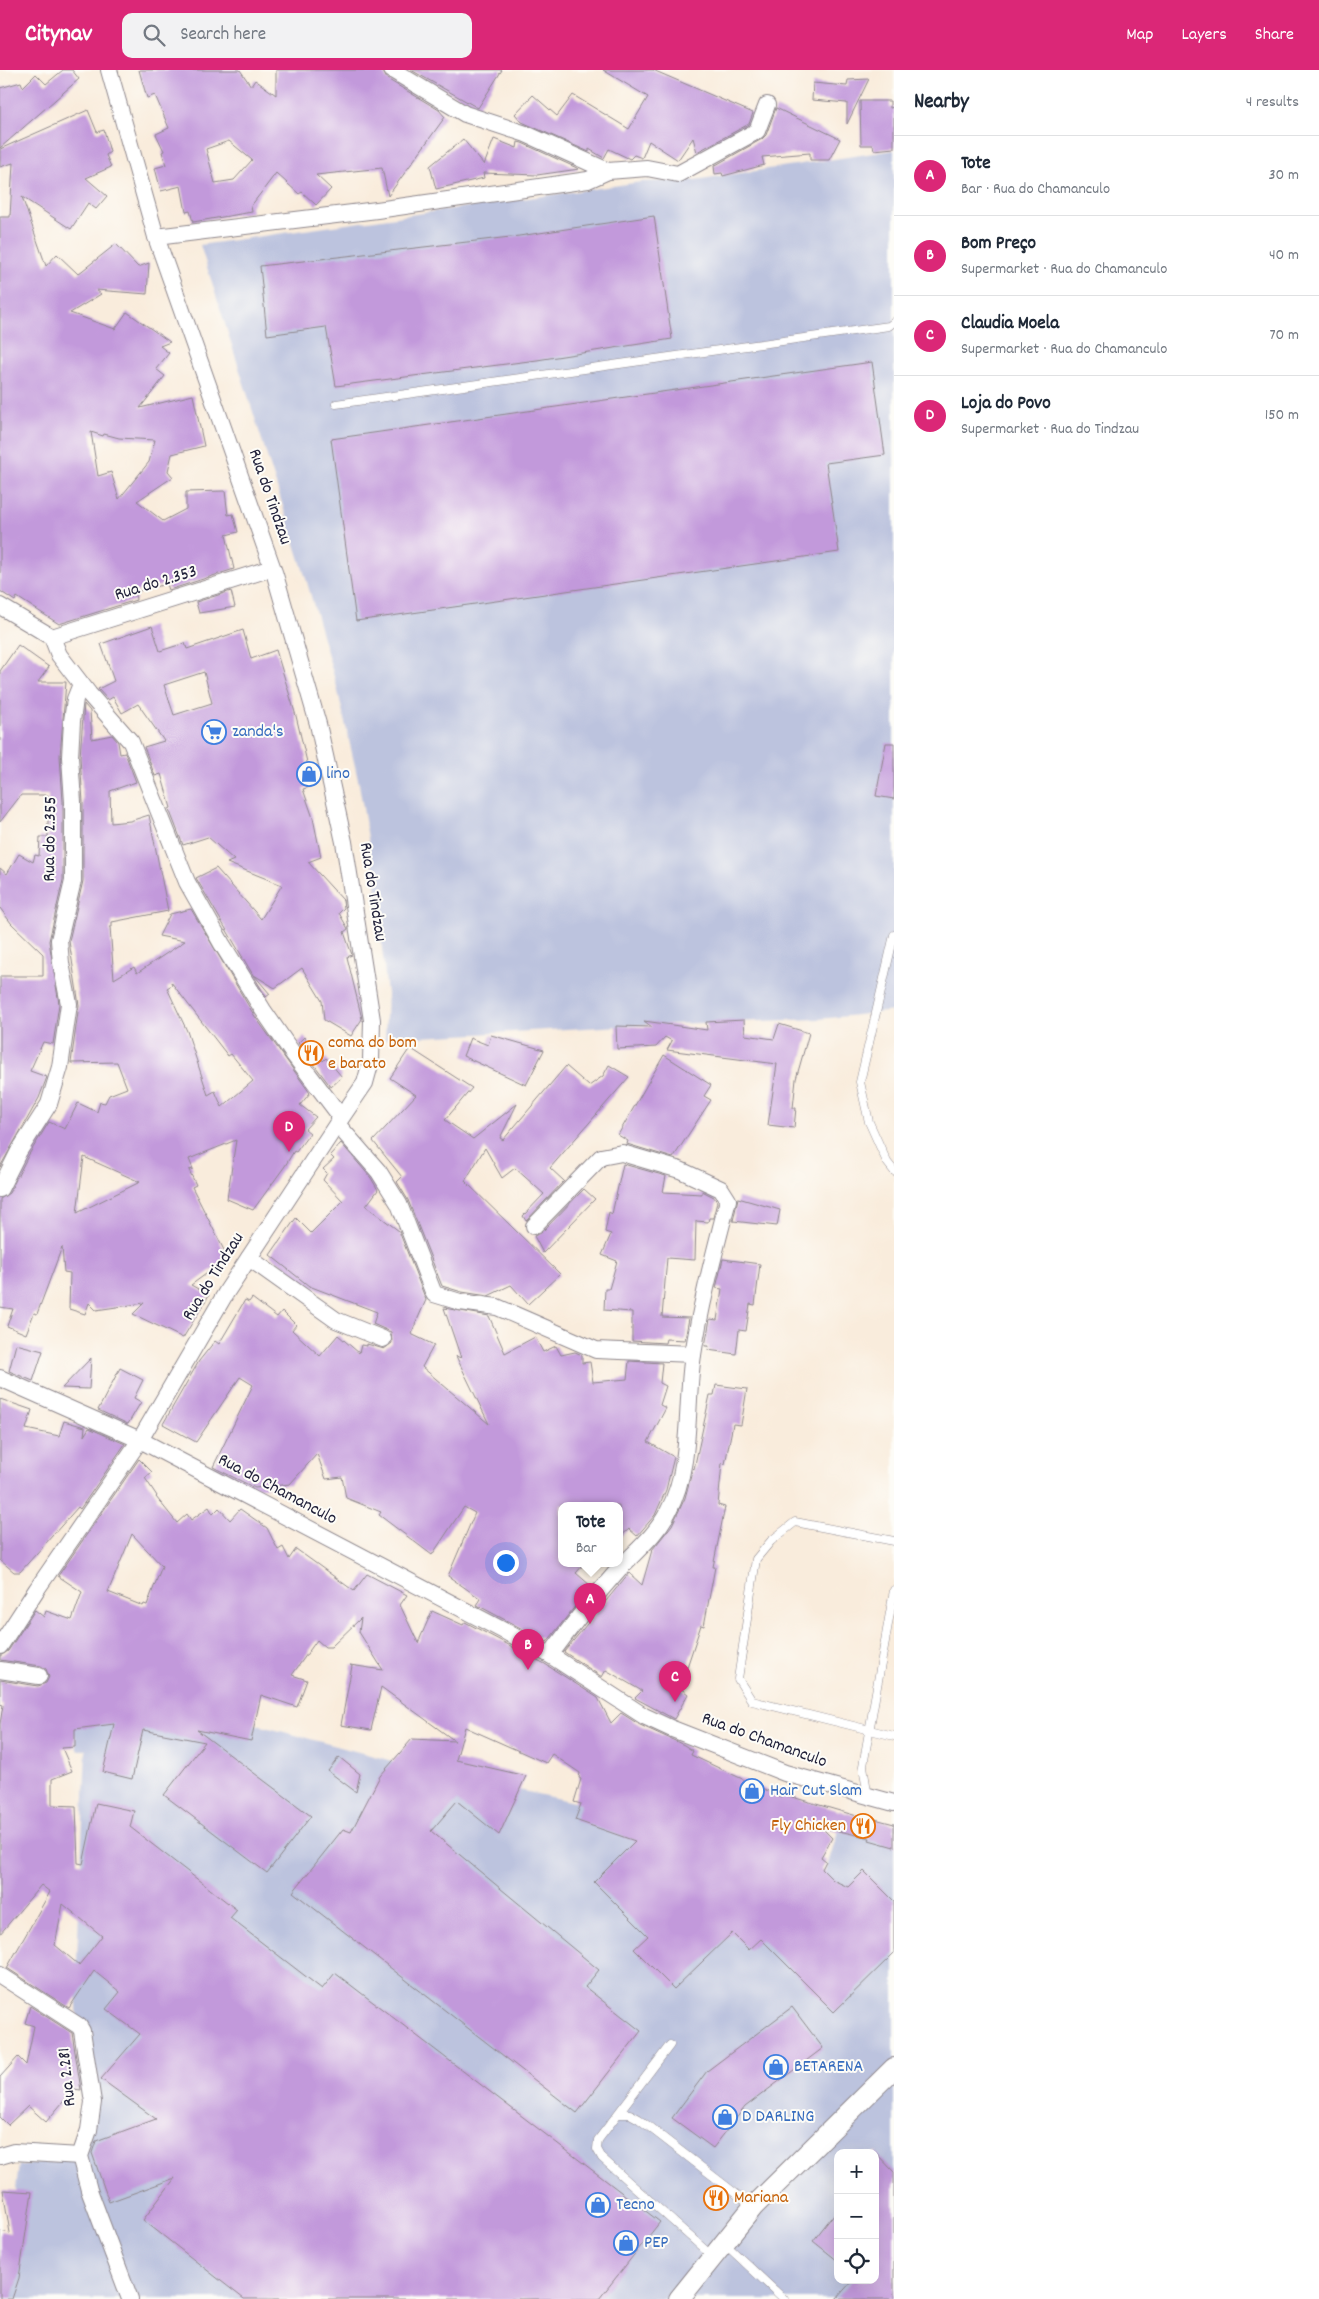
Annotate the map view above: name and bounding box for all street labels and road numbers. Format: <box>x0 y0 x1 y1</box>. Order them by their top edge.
street label: Rua do Tindzau <box>241 446 297 548</box>
street label: Rua do 2.353 <box>112 560 200 608</box>
street label: Rua do 2.355 <box>38 796 64 882</box>
street label: Rua do Tindzau <box>352 841 392 943</box>
street label: Rua do Tindzau <box>177 1228 251 1326</box>
street label: Rua do Chamanculo <box>213 1448 341 1532</box>
street label: Rua do Chamanculo <box>698 1707 830 1775</box>
street label: Rua 2.281 <box>52 2046 84 2108</box>

